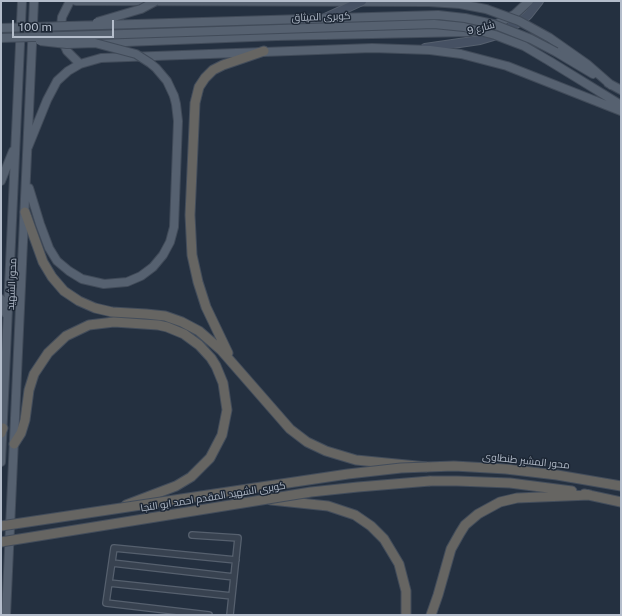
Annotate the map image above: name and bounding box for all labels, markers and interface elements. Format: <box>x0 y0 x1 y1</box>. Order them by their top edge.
street label: كوبرى الميثاق <box>291 10 351 24</box>
scale bar <box>14 12 116 38</box>
street label: شارع 9 <box>466 19 496 37</box>
text: 100 m <box>19 20 52 34</box>
street label: محور الشهيد <box>5 258 19 310</box>
street label: محور المشير طنطاوى <box>482 450 570 472</box>
street label: كوبرى الشهيد المقدم احمد ابو النجا <box>140 480 286 514</box>

